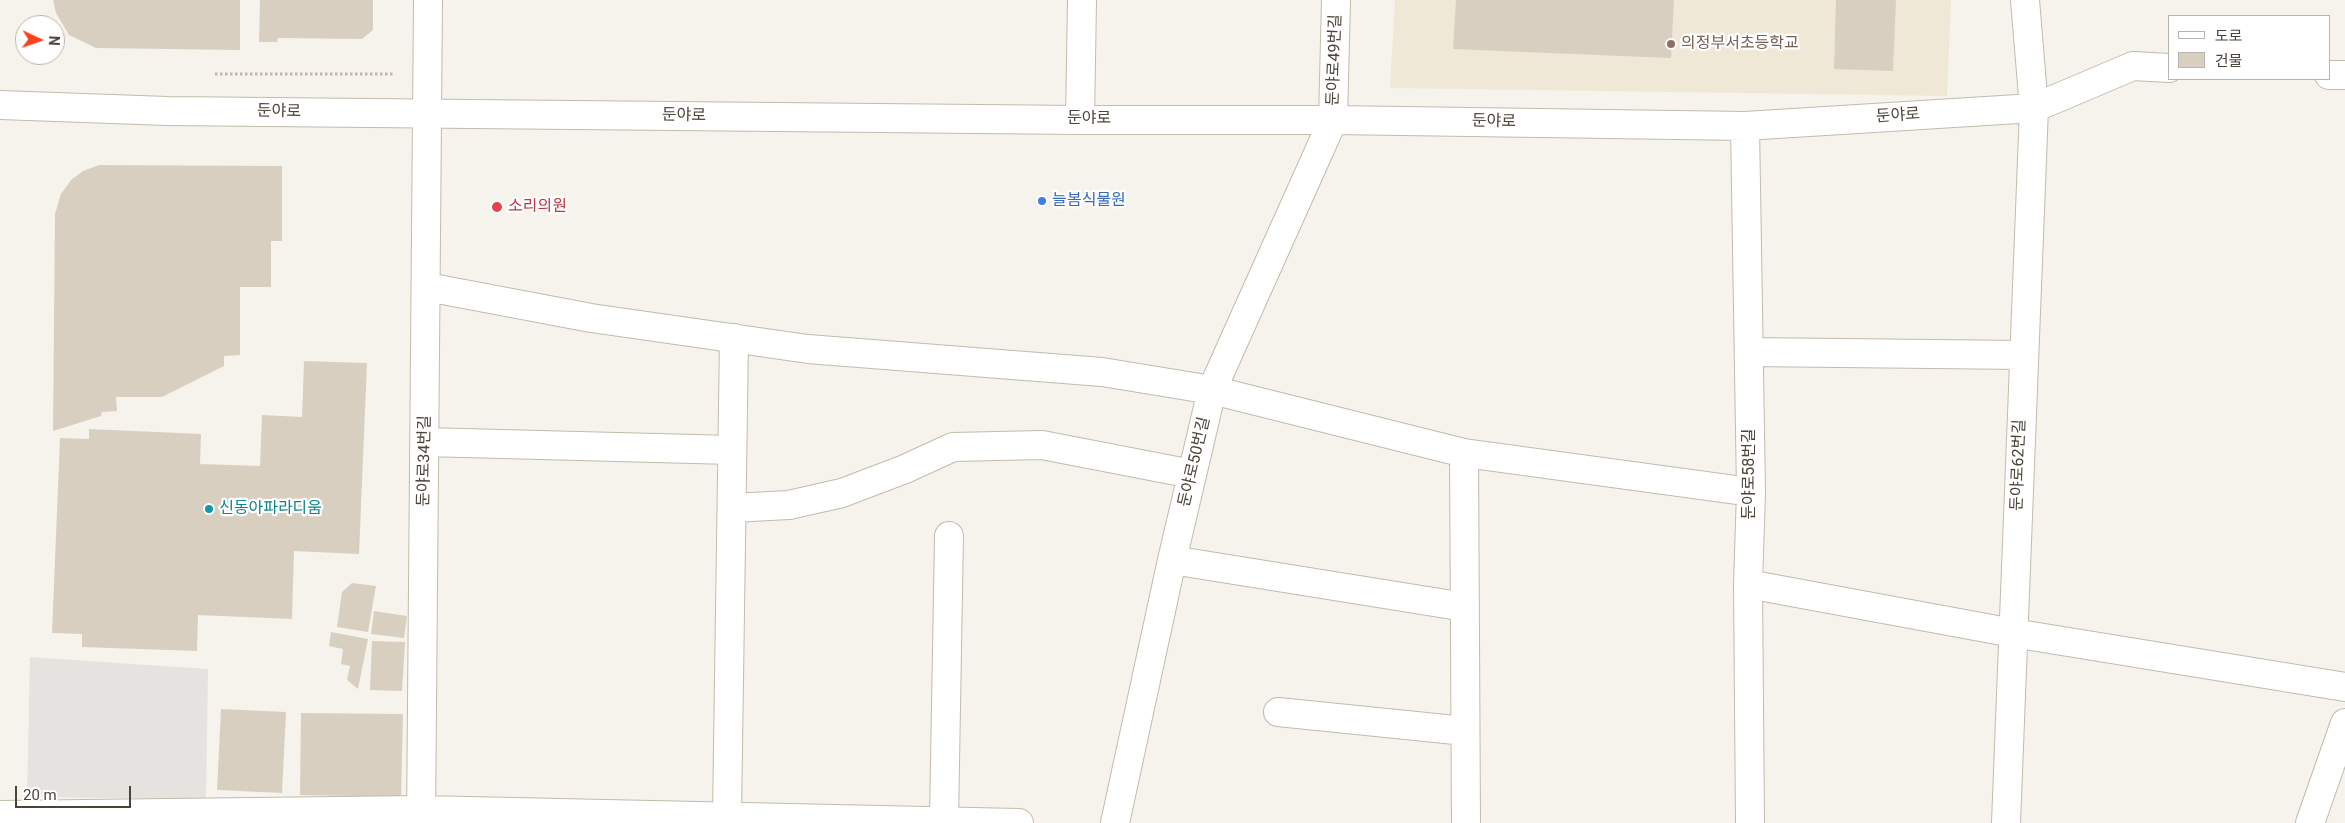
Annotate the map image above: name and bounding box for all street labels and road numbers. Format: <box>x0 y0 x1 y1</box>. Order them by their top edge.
street label: 둔야로49번길 <box>1324 14 1346 106</box>
street label: 둔야로 <box>257 102 301 122</box>
street label: 둔야로 <box>1875 105 1921 127</box>
street label: 둔야로 <box>662 106 706 126</box>
street label: 둔야로 <box>1067 109 1111 129</box>
street label: 둔야로 <box>1472 112 1516 132</box>
street label: 둔야로34번길 <box>415 415 435 507</box>
street label: 둔야로50번길 <box>1175 415 1215 509</box>
street label: 둔야로62번길 <box>2008 419 2030 511</box>
street label: 둔야로58번길 <box>1740 428 1760 520</box>

